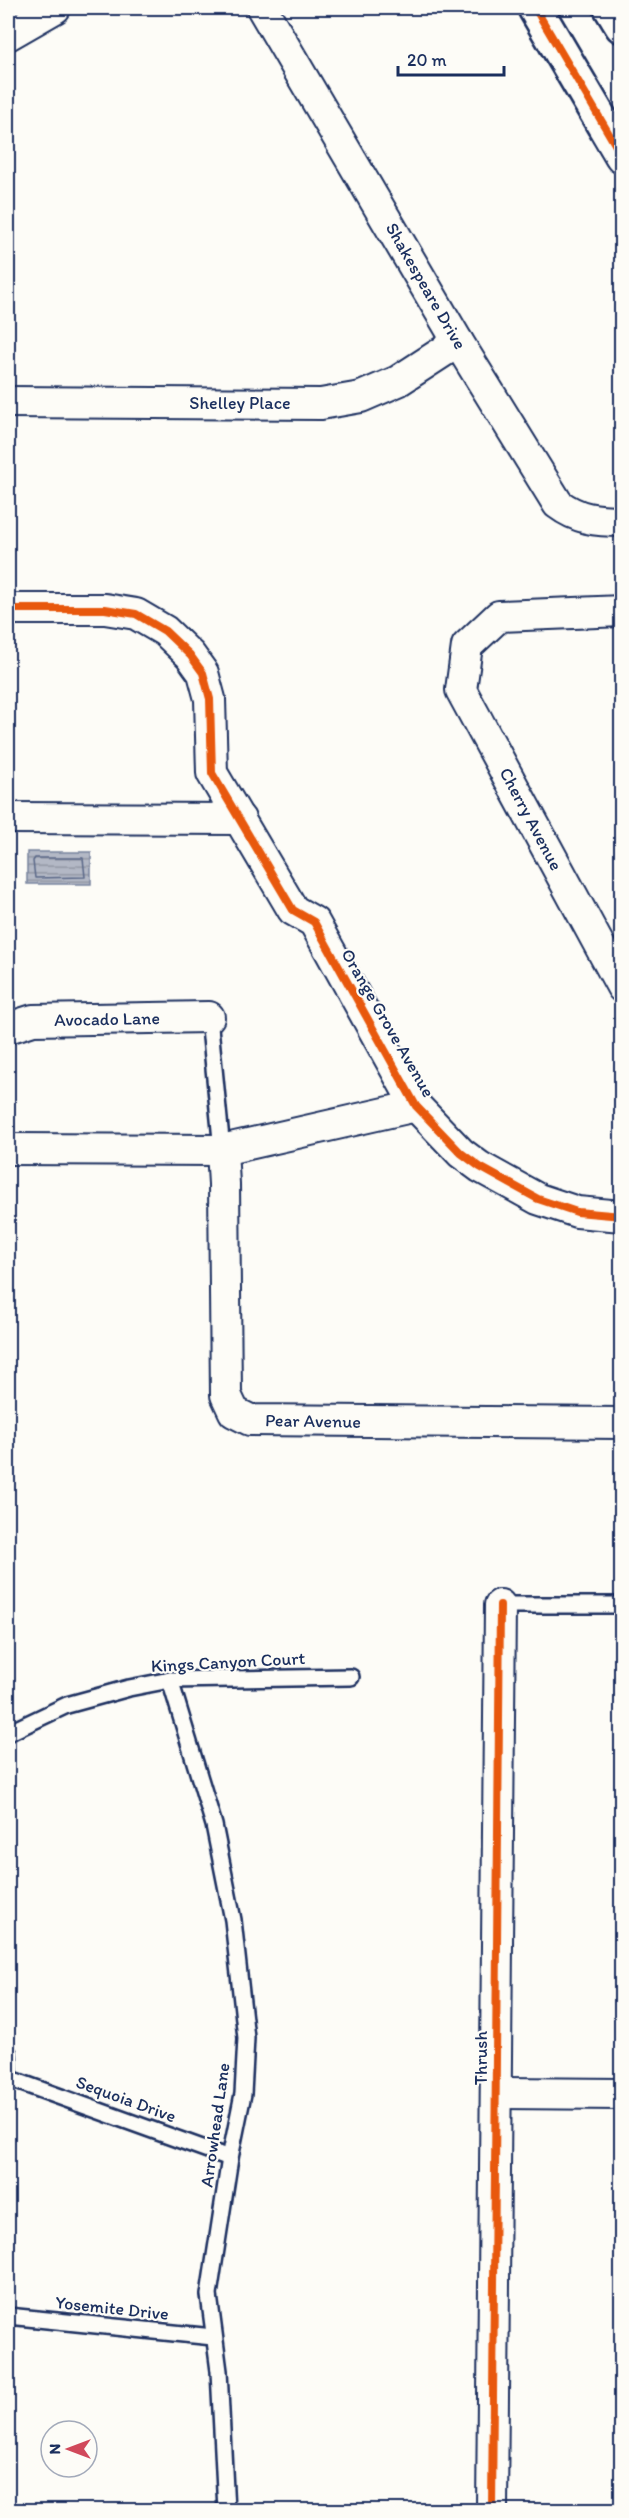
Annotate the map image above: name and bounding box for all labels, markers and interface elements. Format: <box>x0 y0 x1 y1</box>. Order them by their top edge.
scale bar <box>398 39 504 77</box>
text: 20 m <box>407 49 447 71</box>
street label: Shakespeare Drive <box>381 219 471 353</box>
street label: Shelley Place <box>189 392 291 414</box>
street label: Cherry Avenue <box>495 764 567 874</box>
street label: Orange Grove Avenue <box>337 945 439 1101</box>
street label: Avocado Lane <box>54 1007 160 1031</box>
street label: Pear Avenue <box>265 1409 361 1433</box>
street label: Kings Canyon Court <box>150 1647 306 1677</box>
street label: Thrush <box>470 2031 492 2085</box>
street label: Arrowhead Lane <box>195 2061 235 2189</box>
street label: Sequoia Drive <box>73 2071 179 2127</box>
street label: Yosemite Drive <box>54 2291 170 2325</box>
north arrow <box>39 2419 99 2479</box>
text: N <box>45 2444 64 2454</box>

